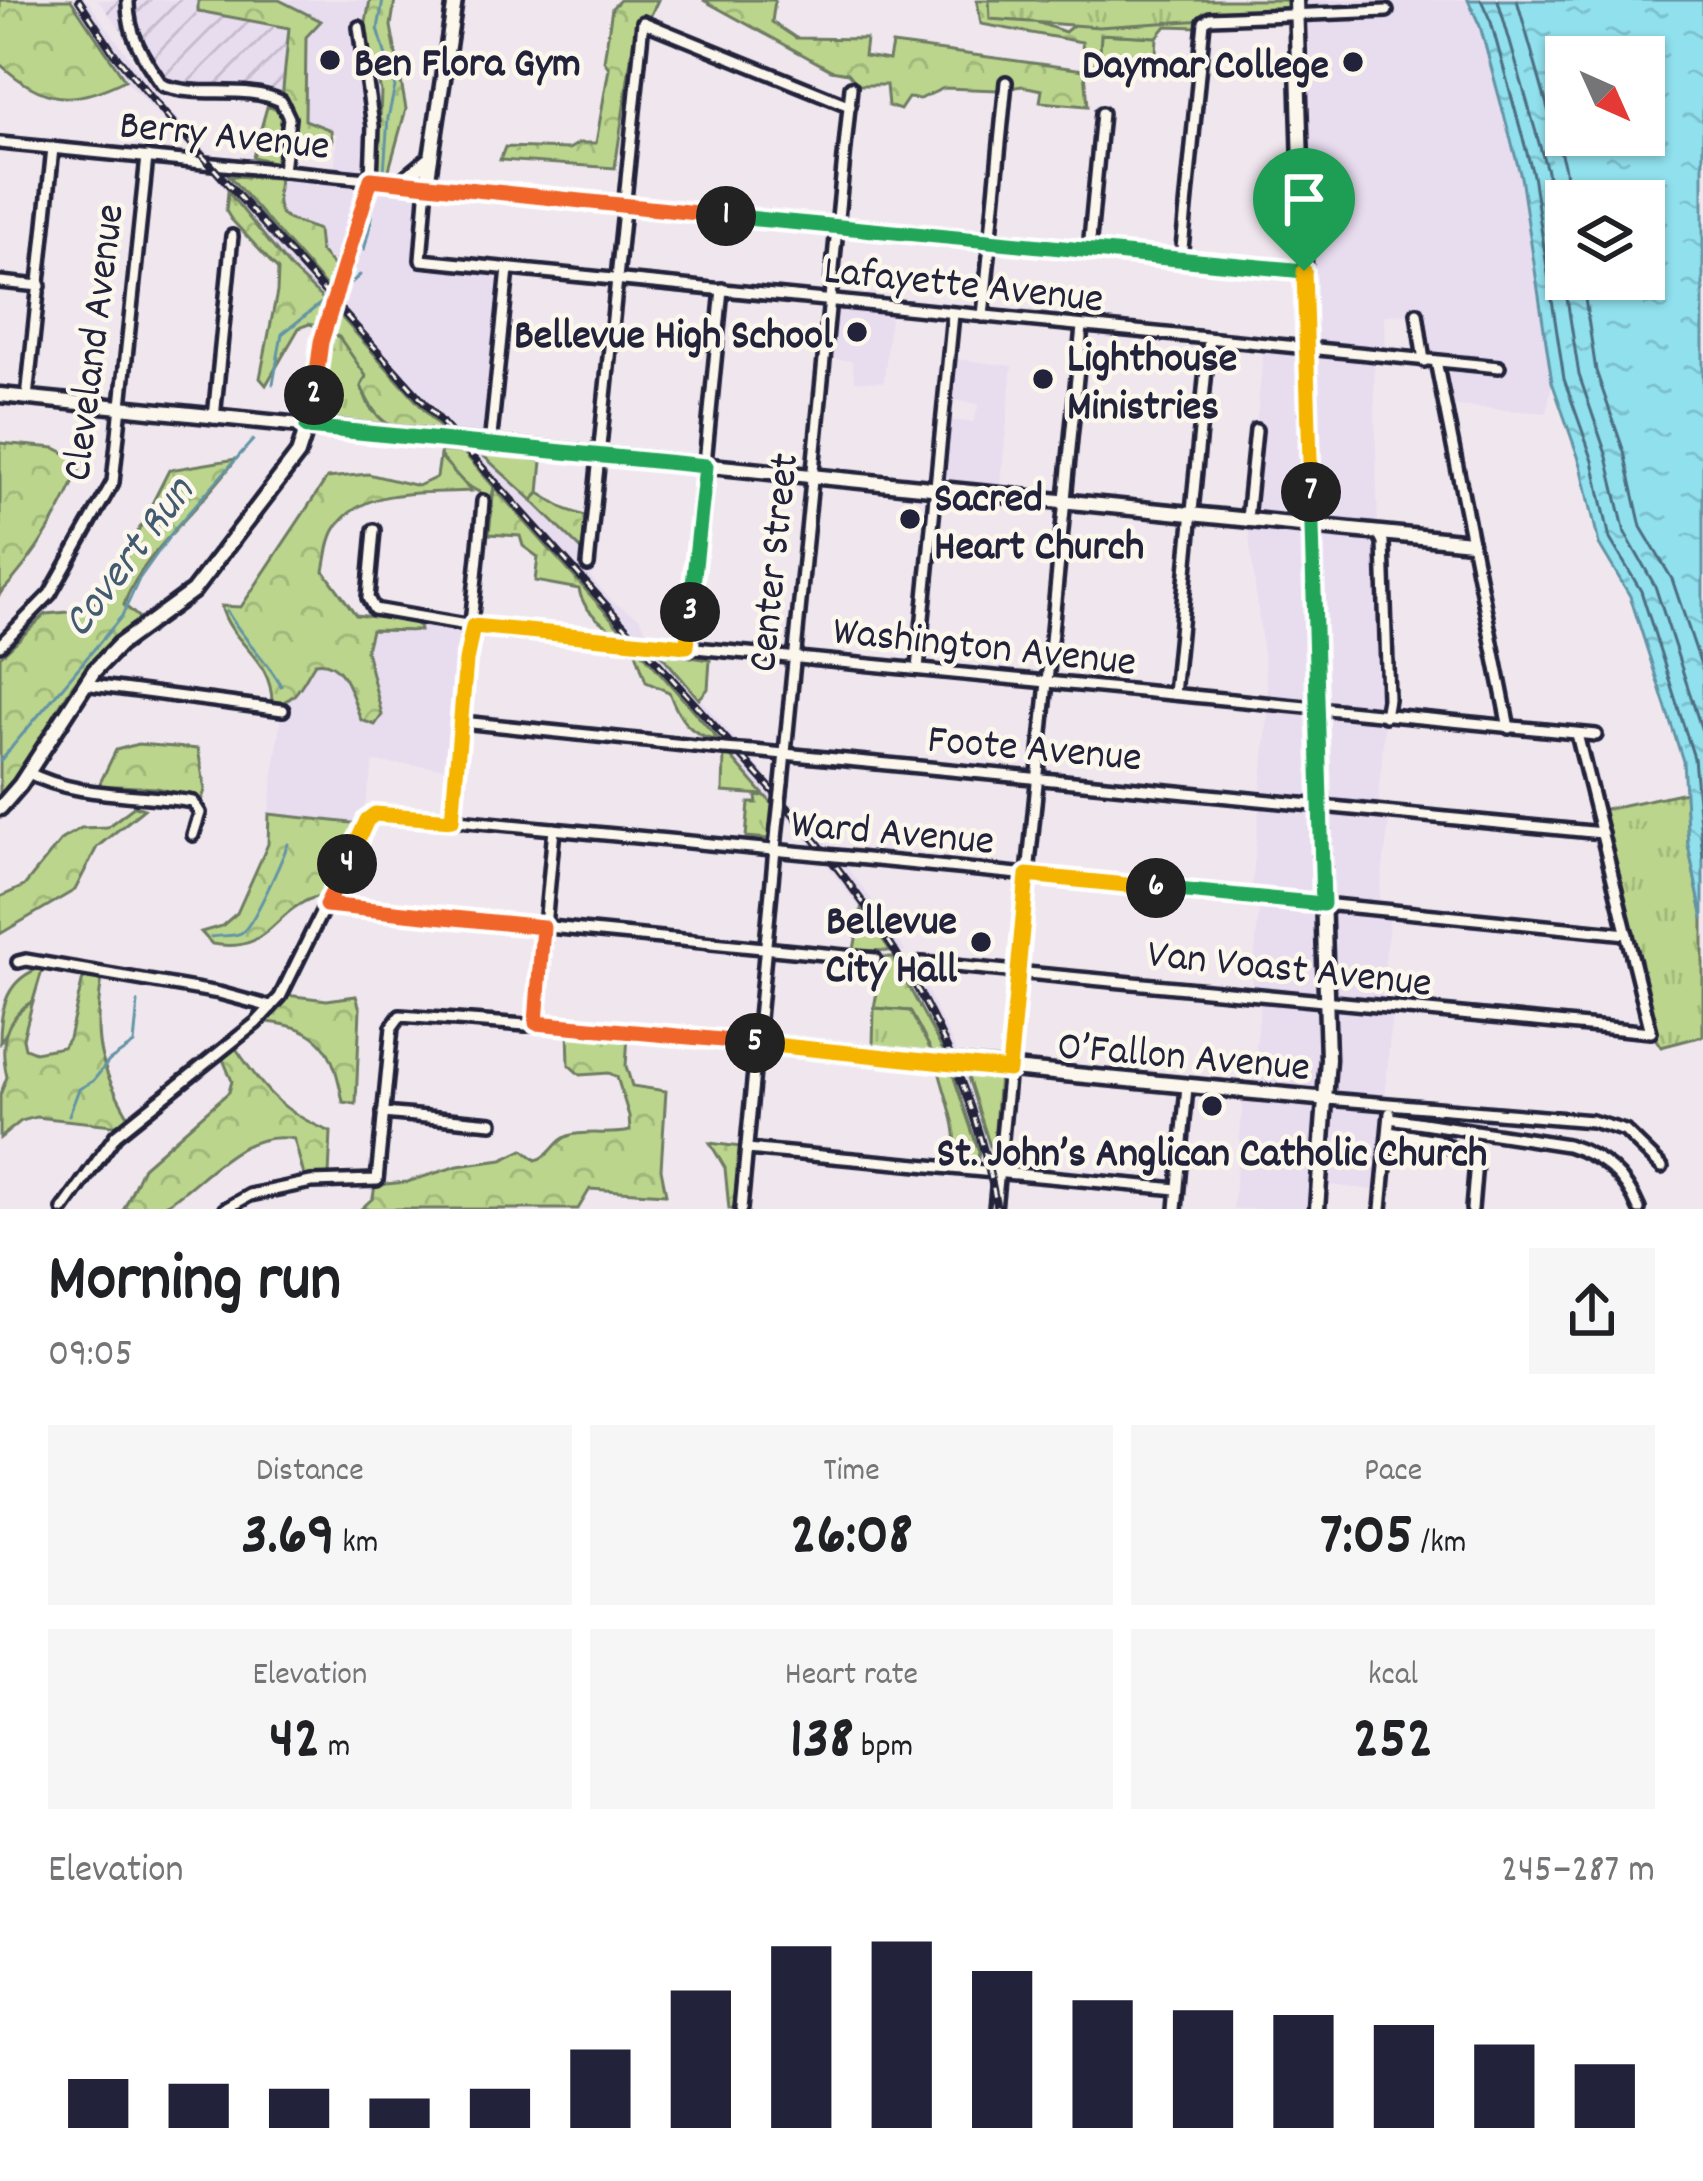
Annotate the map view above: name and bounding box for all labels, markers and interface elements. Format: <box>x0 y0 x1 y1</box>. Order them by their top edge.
north arrow <box>1545 36 1665 156</box>
map controls <box>1545 36 1665 300</box>
place label: Ben Flora Gym <box>354 37 581 97</box>
place label: Daymar College <box>1082 39 1329 99</box>
marker: Ben Flora Gym <box>317 47 343 73</box>
marker: Daymar College <box>1340 49 1366 75</box>
street label: Berry Avenue <box>116 98 332 180</box>
pin <box>1253 148 1355 271</box>
icon: arrive <box>1271 166 1337 232</box>
button: layers <box>1545 180 1665 300</box>
pin: 1 <box>696 186 756 246</box>
text: 1 <box>722 192 730 239</box>
street label: Cleveland Avenue <box>50 201 144 485</box>
street label: Lafayette Avenue <box>820 243 1106 332</box>
place label: Bellevue High School <box>514 309 834 369</box>
marker: Bellevue High School <box>844 319 870 345</box>
place label: Lighthouse Ministries <box>1067 332 1237 440</box>
pin: 2 <box>284 365 344 425</box>
marker: Lighthouse Ministries <box>1030 366 1056 392</box>
text: 2 <box>307 371 321 418</box>
street label: Center Street <box>736 450 818 675</box>
pin: 7 <box>1281 462 1341 522</box>
water label: Covert Run <box>49 465 213 653</box>
text: 7 <box>1305 468 1317 515</box>
place label: Sacred Heart Church <box>934 472 1144 580</box>
marker: Sacred Heart Church <box>897 506 923 532</box>
pin: 3 <box>660 582 720 642</box>
text: 3 <box>683 588 697 635</box>
street label: Washington Avenue <box>830 604 1139 696</box>
street label: Foote Avenue <box>925 713 1144 791</box>
street label: Ward Avenue <box>788 797 996 875</box>
pin: 4 <box>317 834 377 894</box>
text: 4 <box>340 840 354 887</box>
pin: 6 <box>1126 858 1186 918</box>
text: 6 <box>1148 864 1164 911</box>
place label: Bellevue City Hall <box>825 895 958 1003</box>
street label: Van Voast Avenue <box>1144 927 1434 1017</box>
marker: Bellevue City Hall <box>968 929 994 955</box>
pin: 5 <box>725 1013 785 1073</box>
text: 5 <box>747 1019 763 1066</box>
street label: O’Fallon Avenue <box>1055 1019 1312 1101</box>
marker: St. John’s Anglican Catholic Church <box>1199 1093 1225 1119</box>
place label: St. John’s Anglican Catholic Church <box>937 1127 1487 1187</box>
text: Morning run <box>48 1237 341 1331</box>
button: share <box>1529 1248 1655 1374</box>
text: 09:05 <box>48 1329 133 1384</box>
text: Distance <box>256 1449 364 1496</box>
text: Time <box>823 1449 880 1496</box>
text: Pace <box>1364 1449 1422 1496</box>
text: 3.69 <box>241 1496 335 1582</box>
text: 26:08 <box>790 1496 913 1582</box>
text: 7:05 <box>1320 1496 1413 1582</box>
text: km <box>335 1521 378 1568</box>
text: /km <box>1413 1521 1466 1568</box>
text: Elevation <box>252 1653 367 1700</box>
text: Heart rate <box>785 1653 918 1700</box>
text: kcal <box>1368 1653 1418 1700</box>
text: 42 <box>269 1700 320 1786</box>
text: 138 <box>790 1700 854 1786</box>
text: 252 <box>1353 1700 1433 1786</box>
text: m <box>320 1725 351 1772</box>
text: bpm <box>854 1725 913 1772</box>
text: Elevation <box>48 1845 184 1900</box>
text: 245–287 m <box>1501 1845 1655 1900</box>

